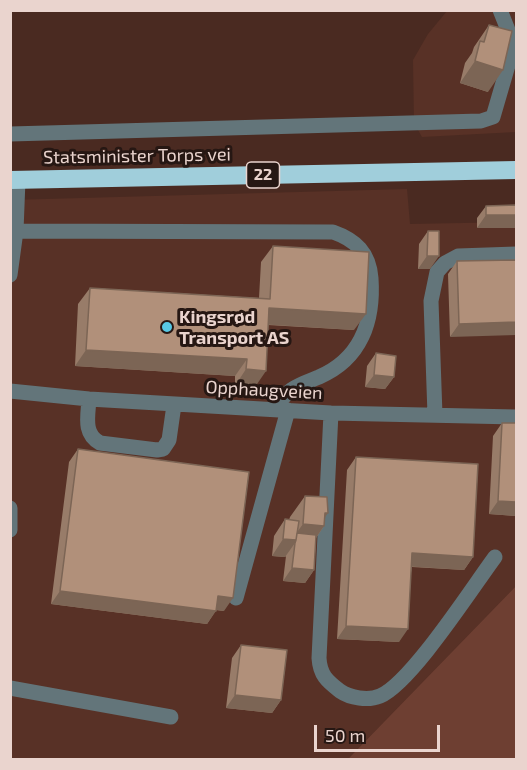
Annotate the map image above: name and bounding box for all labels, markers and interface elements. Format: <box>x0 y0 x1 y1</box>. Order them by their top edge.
street label: Statsminister Torps vei <box>43 144 231 168</box>
road number: 22 <box>246 162 280 188</box>
place label: Kingsrød Transport AS <box>179 306 289 348</box>
marker: Kingsrød Transport AS <box>160 320 174 334</box>
street label: Opphaugveien <box>205 376 323 404</box>
scale bar <box>317 713 443 751</box>
text: 50 m <box>325 724 365 746</box>

